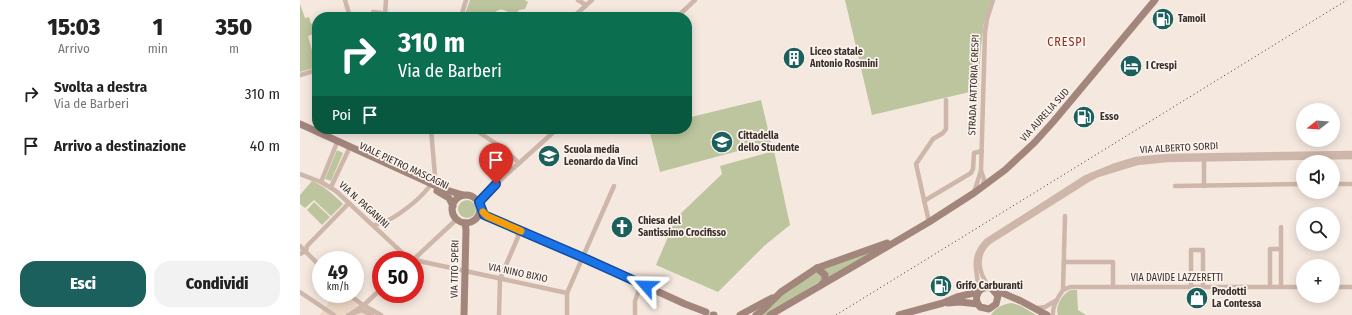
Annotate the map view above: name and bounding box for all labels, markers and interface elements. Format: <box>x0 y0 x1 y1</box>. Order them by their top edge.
fuel station icon: Tamoil <box>1150 6 1176 32</box>
text: 15:03 <box>48 13 100 41</box>
text: 1 <box>153 13 163 41</box>
text: 350 <box>216 13 252 41</box>
place label: Tamoil <box>1178 13 1206 25</box>
text: 310 m <box>398 26 465 59</box>
icon: right <box>332 28 384 80</box>
street label: STRADA FATTORIA CRESPI <box>966 34 982 136</box>
district label: CRESPI <box>1047 35 1087 49</box>
text: Arrivo <box>58 41 90 56</box>
text: min <box>148 41 168 56</box>
text: m <box>229 41 239 56</box>
building icon: Liceo statale Antonio Rosmini <box>781 45 807 71</box>
place label: Liceo statale Antonio Rosmini <box>809 46 878 70</box>
hotel icon: I Crespi <box>1118 53 1144 79</box>
text: Via de Barberi <box>398 60 502 82</box>
place label: I Crespi <box>1146 60 1177 72</box>
text: Svolta a destra <box>54 78 147 96</box>
icon: right <box>20 83 42 105</box>
text: 310 m <box>245 85 280 103</box>
street label: VIA AURELIA SUD <box>1018 86 1072 144</box>
text: Via de Barberi <box>54 96 129 111</box>
north arrow <box>1296 103 1340 147</box>
map controls <box>1296 103 1340 303</box>
icon: arrive <box>359 104 381 126</box>
fuel station icon: Esso <box>1071 104 1097 130</box>
text: Poi <box>332 106 351 124</box>
place label: Esso <box>1100 111 1119 123</box>
school or university icon: Cittadella dello Studente <box>709 129 735 155</box>
place label: Cittadella dello Studente <box>738 130 799 154</box>
icon: arrive <box>20 135 42 157</box>
text: Arrivo a destinazione <box>54 137 186 155</box>
text: 40 m <box>250 137 280 155</box>
street label: VIALE PIETRO MASCAGNI <box>357 140 451 192</box>
street label: VIA ALBERTO SORDI <box>1140 140 1218 156</box>
pin <box>479 143 513 184</box>
school or university icon: Scuola media Leonardo da Vinci <box>536 143 562 169</box>
place label: Scuola media Leonardo da Vinci <box>564 144 638 168</box>
icon: arrive <box>485 149 507 171</box>
button: sound <box>1296 155 1340 199</box>
street label: VIA N. PAGANINI <box>336 179 392 231</box>
button: search <box>1296 207 1340 251</box>
church icon: Chiesa del Santissimo Crocifisso <box>609 214 635 240</box>
place label: Chiesa del Santissimo Crocifisso <box>638 215 727 239</box>
street label: VIA TITO SPERI <box>448 240 462 298</box>
speed limit sign: 50 <box>372 251 424 303</box>
button: + <box>1296 259 1340 303</box>
text: 49 <box>328 260 348 284</box>
button: Esci <box>20 261 146 307</box>
button: Condividi <box>154 261 280 307</box>
street label: VIA NINO BIXIO <box>487 261 549 285</box>
position arrow <box>625 265 667 307</box>
street label: VIA DAVIDE LAZZERETTI <box>1131 272 1223 284</box>
fuel station icon: Grifo Carburanti <box>928 273 954 299</box>
place label: Grifo Carburanti <box>956 280 1023 292</box>
text: km/h <box>327 281 349 293</box>
shop icon: Prodotti La Contessa <box>1184 285 1210 311</box>
place label: Prodotti La Contessa <box>1212 286 1261 310</box>

